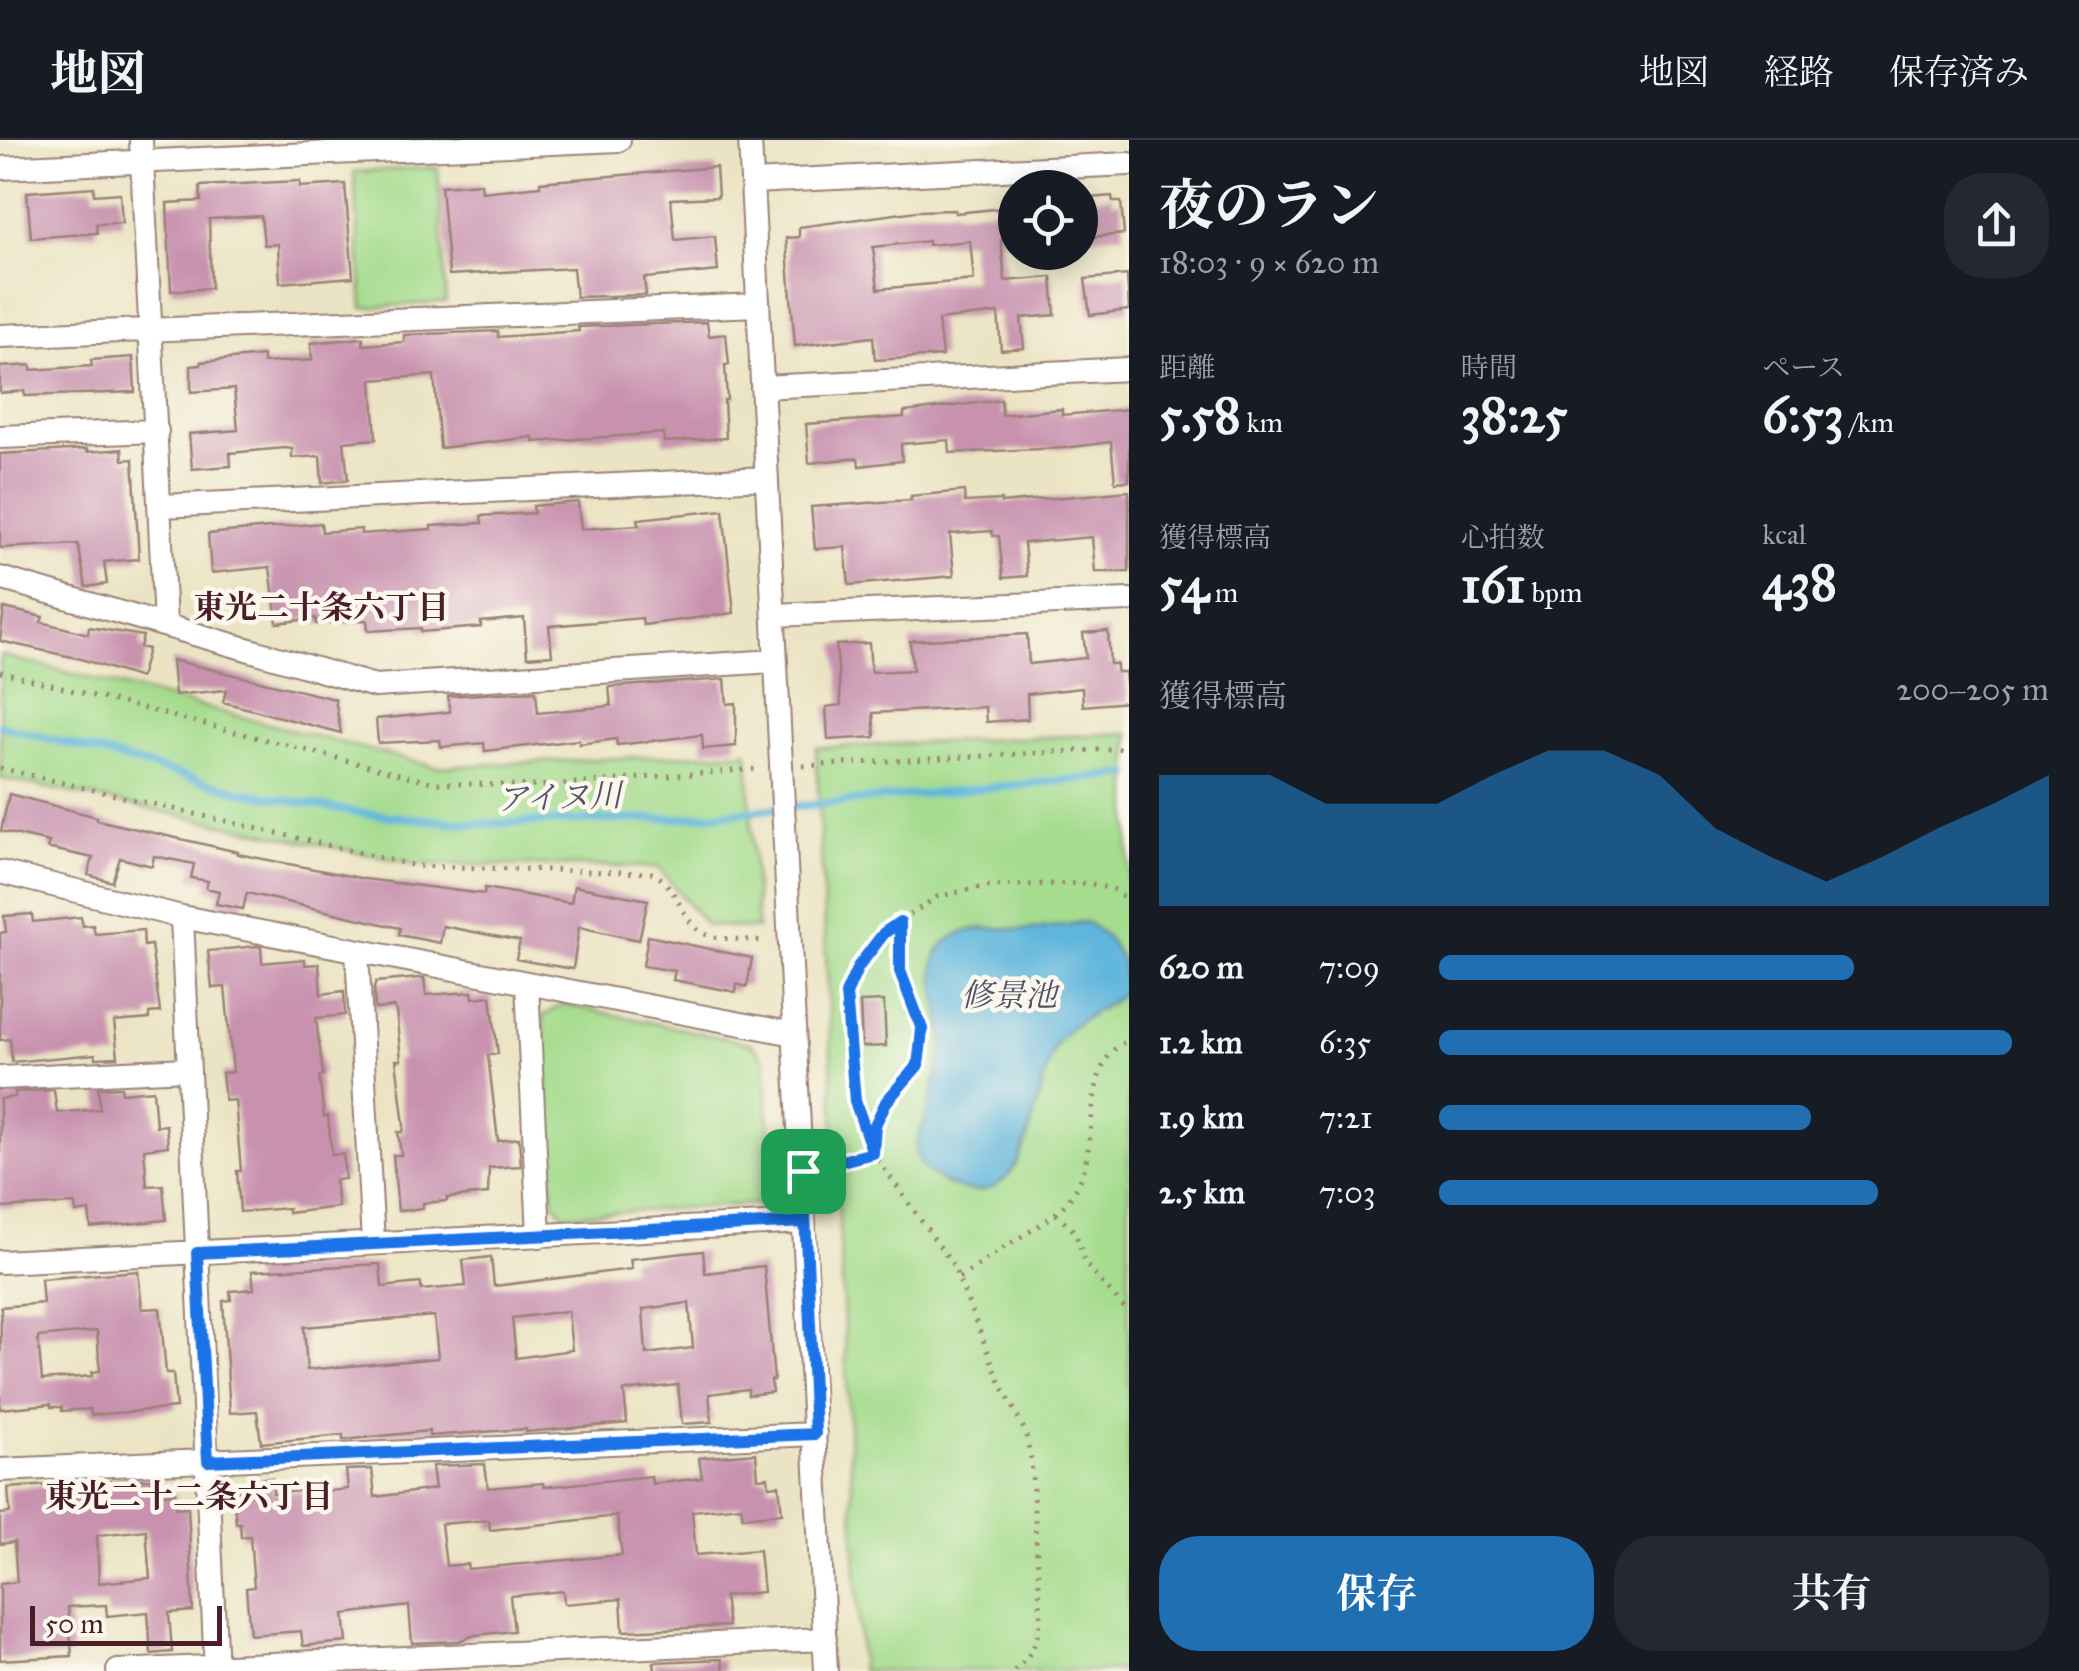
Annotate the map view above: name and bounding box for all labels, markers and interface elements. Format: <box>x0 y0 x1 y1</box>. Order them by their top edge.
text: 地図 <box>50 44 146 103</box>
text: 地図 <box>1639 51 1709 94</box>
text: 経路 <box>1764 51 1834 94</box>
text: 保存済み <box>1889 51 2029 94</box>
map controls <box>998 170 1098 270</box>
button: locate <box>998 170 1098 270</box>
text: 夜のラン <box>1159 172 1379 239</box>
button: share <box>1944 173 2049 278</box>
text: 18:03 · 9 × 620 m <box>1159 243 1379 282</box>
text: 距離 <box>1159 350 1215 385</box>
text: 時間 <box>1461 350 1517 385</box>
text: ペース <box>1762 350 1845 385</box>
text: 5.58 <box>1159 385 1241 446</box>
text: 38:25 <box>1461 385 1567 446</box>
text: 6:53 <box>1762 385 1844 446</box>
text: km <box>1241 405 1283 440</box>
text: /km <box>1844 405 1894 440</box>
text: kcal <box>1762 517 1806 552</box>
text: 獲得標高 <box>1159 520 1271 555</box>
text: 心拍数 <box>1461 520 1545 555</box>
text: 438 <box>1762 552 1837 613</box>
text: 54 <box>1159 555 1209 616</box>
text: 161 <box>1461 555 1525 616</box>
text: m <box>1209 575 1238 610</box>
text: bpm <box>1525 575 1582 610</box>
district label: 東光二十条六丁目 <box>193 588 449 627</box>
text: 200–205 m <box>1896 670 2049 709</box>
text: 獲得標高 <box>1159 677 1287 716</box>
water label: アイヌ川 <box>496 776 625 819</box>
text: 620 m <box>1159 948 1244 987</box>
text: 7:09 <box>1319 948 1380 987</box>
water label: 修景池 <box>961 976 1060 1015</box>
text: 1.2 km <box>1159 1023 1243 1062</box>
text: 6:35 <box>1319 1023 1371 1062</box>
text: 1.9 km <box>1159 1098 1244 1137</box>
text: 7:21 <box>1319 1098 1373 1137</box>
pin <box>761 1129 846 1214</box>
icon: arrive <box>776 1144 831 1199</box>
text: 2.5 km <box>1159 1173 1245 1212</box>
text: 7:03 <box>1319 1173 1376 1212</box>
district label: 東光二十二条六丁目 <box>45 1477 333 1516</box>
button: 保存 <box>1159 1536 1594 1651</box>
button: 共有 <box>1614 1536 2049 1651</box>
scale bar <box>30 1601 222 1646</box>
text: 50 m <box>45 1606 104 1641</box>

